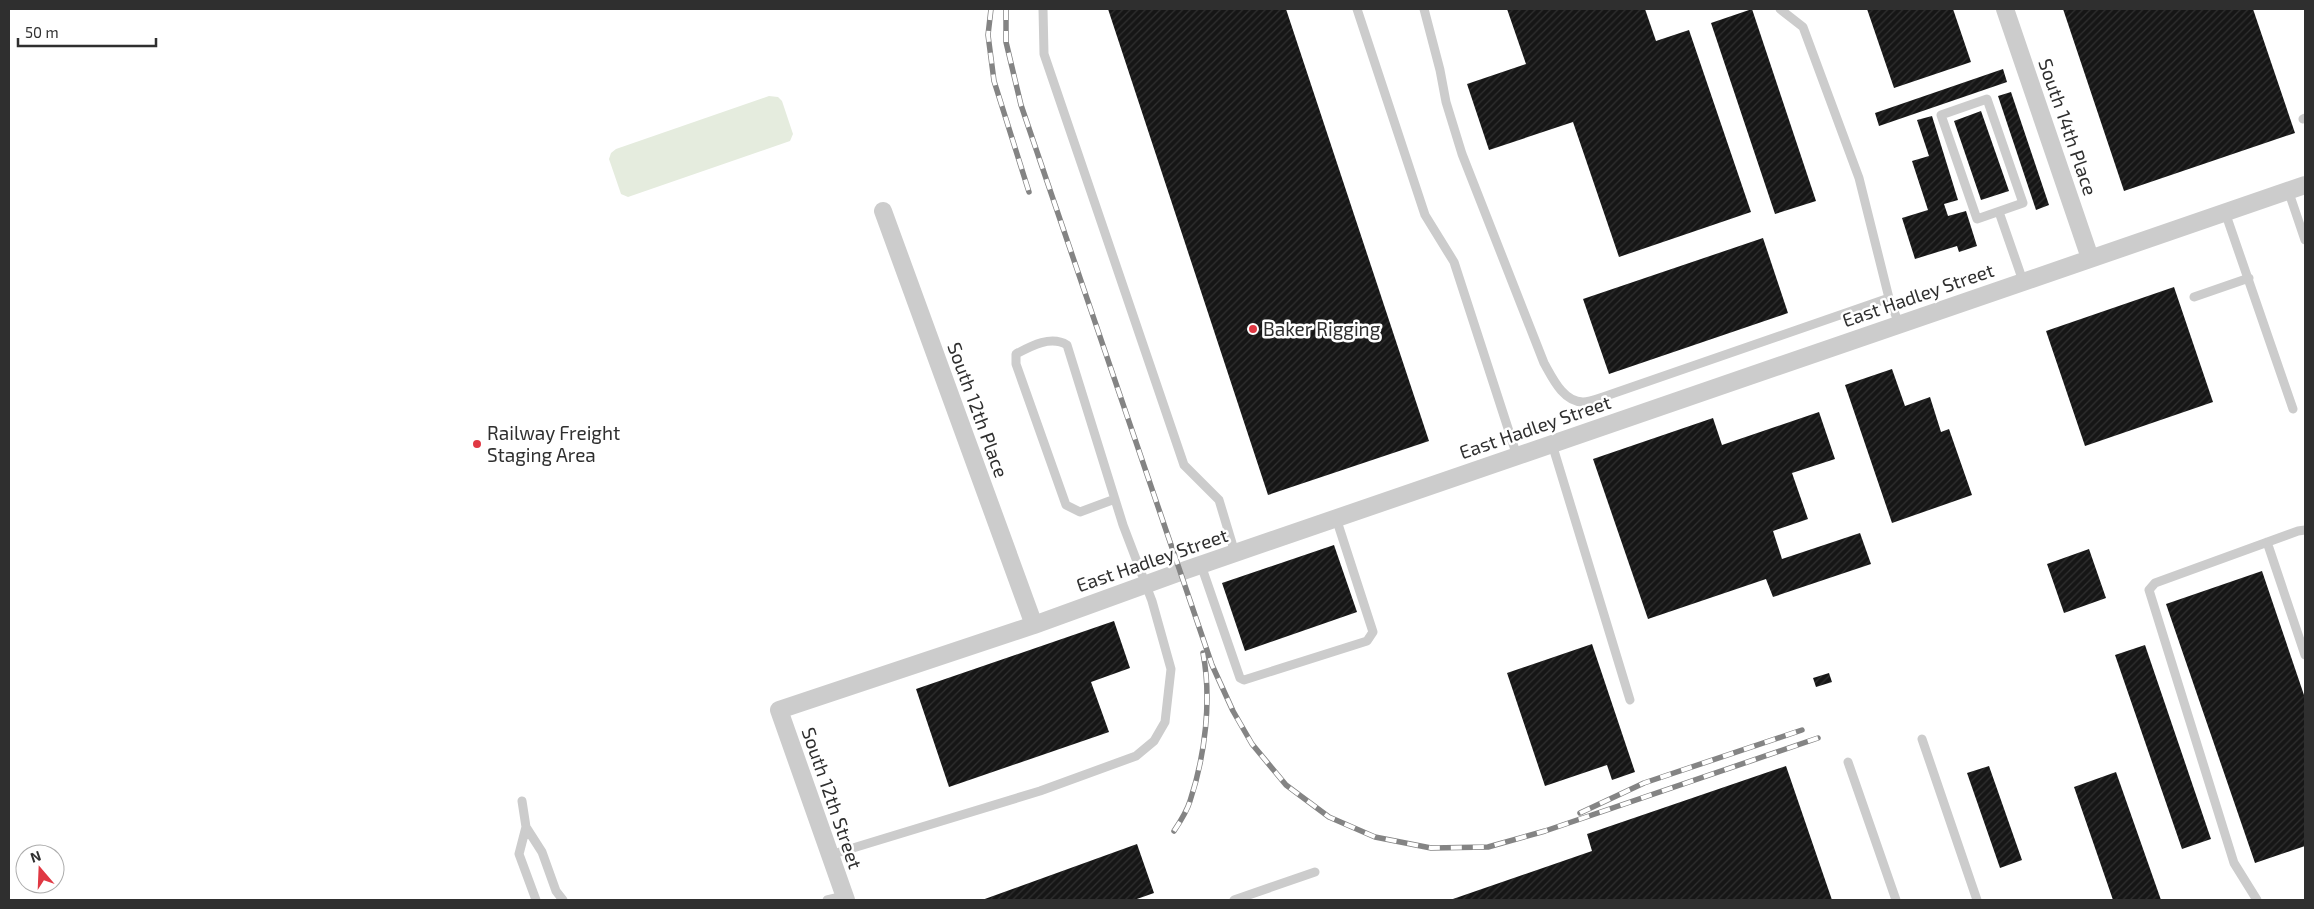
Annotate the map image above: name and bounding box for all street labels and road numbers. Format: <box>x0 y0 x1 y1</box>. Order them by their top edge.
street label: South 14th Place <box>2034 55 2103 198</box>
street label: East Hadley Street <box>1839 258 1997 331</box>
street label: South 12th Place <box>943 339 1014 481</box>
street label: East Hadley Street <box>1456 390 1614 463</box>
street label: East Hadley Street <box>1073 523 1231 596</box>
street label: South 12th Street <box>797 724 867 872</box>

